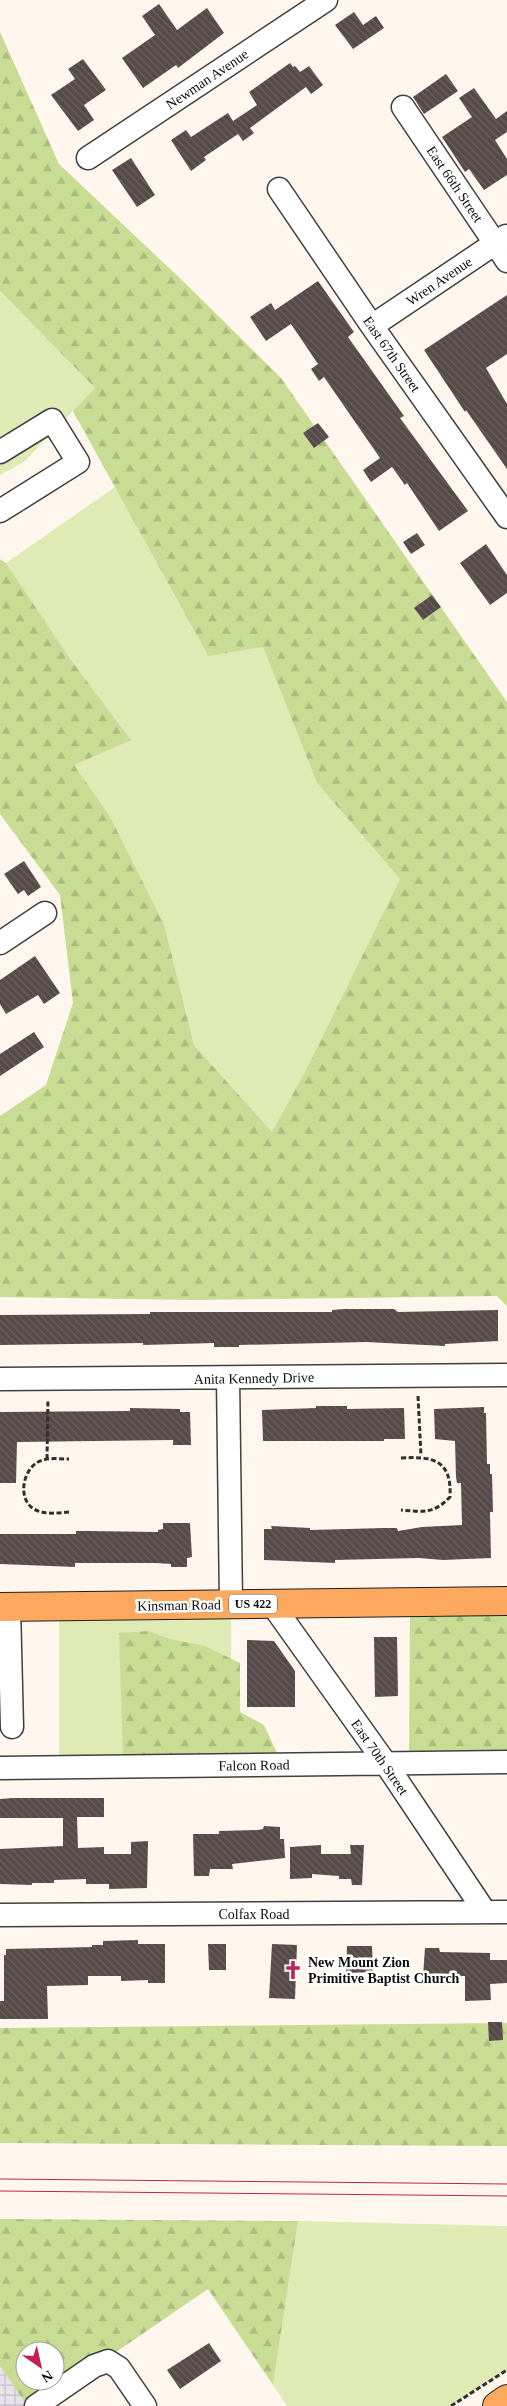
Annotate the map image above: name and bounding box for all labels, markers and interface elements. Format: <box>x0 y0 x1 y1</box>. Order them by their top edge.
street label: Newman Avenue <box>163 46 251 112</box>
street label: East 66th Street <box>424 143 486 225</box>
street label: Wren Avenue <box>404 254 475 309</box>
street label: East 67th Street <box>360 314 423 395</box>
street label: Anita Kennedy Drive <box>194 1370 314 1387</box>
road number: US 422 <box>229 1595 277 1614</box>
street label: Kinsman Road <box>137 1597 221 1614</box>
street label: East 70th Street <box>348 1717 411 1798</box>
street label: Falcon Road <box>218 1757 290 1774</box>
street label: Colfax Road <box>218 1907 290 1922</box>
place label: New Mount Zion Primitive Baptist Church <box>308 1955 460 1986</box>
church icon: New Mount Zion Primitive Baptist Church <box>282 1959 304 1981</box>
north arrow <box>15 2341 65 2391</box>
text: N <box>39 2367 55 2385</box>

